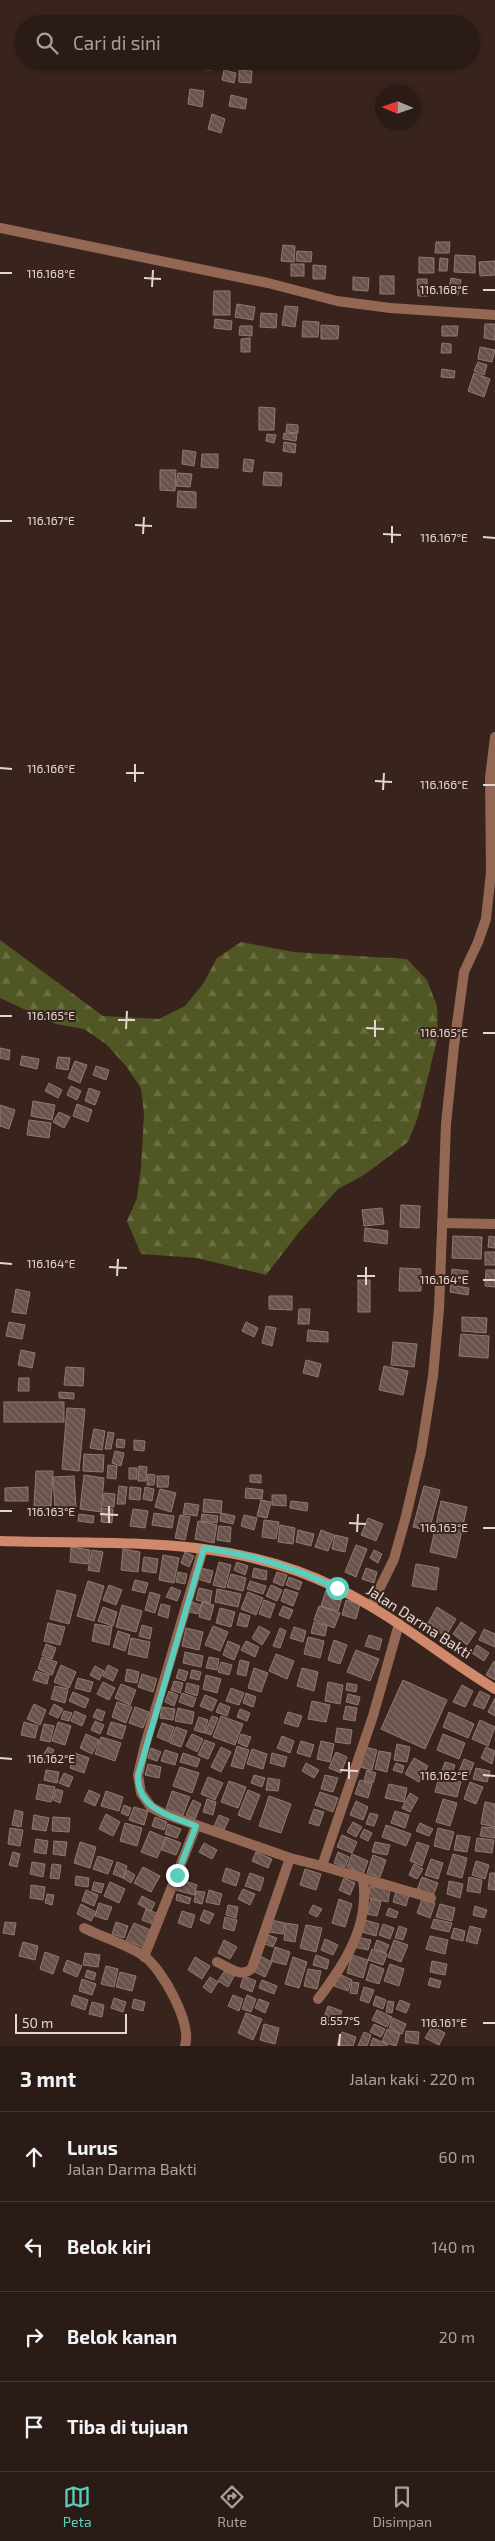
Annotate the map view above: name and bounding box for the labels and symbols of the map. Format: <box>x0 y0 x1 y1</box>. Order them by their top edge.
north arrow <box>375 85 420 130</box>
text: 116.168°E <box>27 266 76 280</box>
text: 116.168°E <box>420 282 469 296</box>
text: 116.167°E <box>27 513 75 527</box>
text: 116.167°E <box>420 530 468 544</box>
text: 116.166°E <box>27 761 75 775</box>
text: 116.166°E <box>420 777 468 791</box>
text: 116.165°E <box>27 1008 75 1022</box>
text: 116.165°E <box>420 1025 468 1039</box>
text: 116.164°E <box>27 1256 76 1270</box>
text: 116.164°E <box>420 1272 469 1286</box>
text: 116.163°E <box>27 1504 75 1518</box>
text: 116.163°E <box>420 1520 468 1534</box>
route start <box>326 1577 349 1600</box>
street label: Jalan Darma Bakti <box>364 1580 475 1662</box>
text: 116.162°E <box>27 1751 75 1765</box>
text: 116.162°E <box>420 1768 468 1782</box>
route end <box>166 1864 189 1887</box>
scale bar <box>15 2011 128 2034</box>
text: 8.557°S <box>320 2013 360 2027</box>
text: 116.161°E <box>421 2015 467 2029</box>

